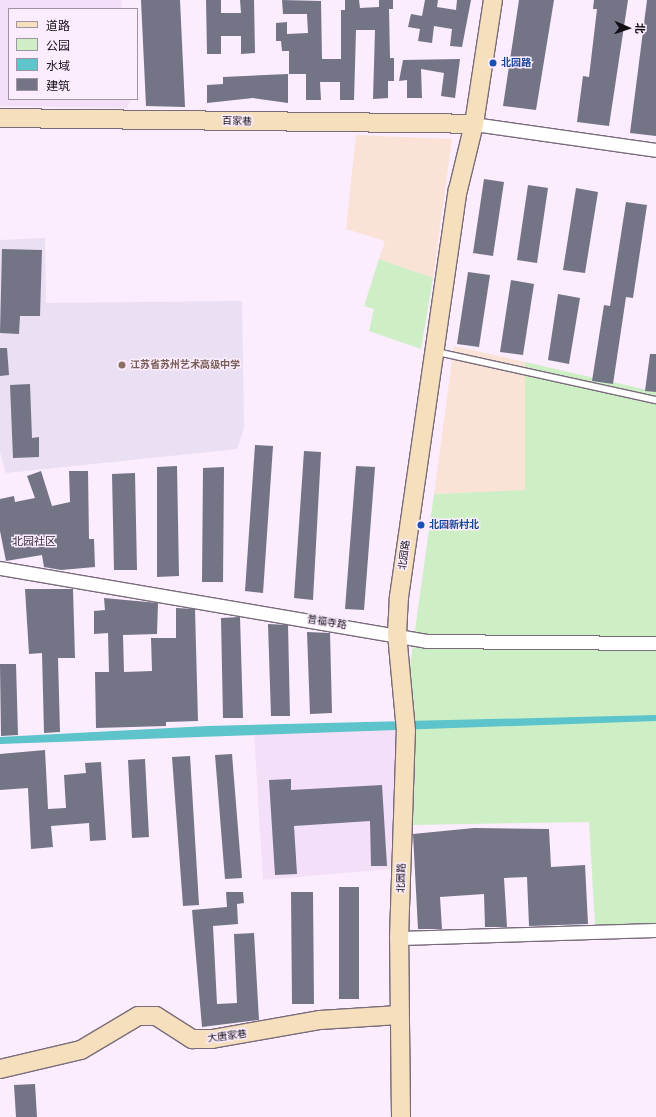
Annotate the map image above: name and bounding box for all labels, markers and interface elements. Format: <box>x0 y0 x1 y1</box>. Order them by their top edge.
legend <box>8 8 138 100</box>
north arrow <box>608 8 648 48</box>
text: 道路 <box>46 19 70 33</box>
text: 北 <box>634 23 646 34</box>
text: 公园 <box>46 39 70 53</box>
place label: 北园路 <box>501 57 531 69</box>
marker: 北园路 <box>488 58 498 68</box>
text: 水域 <box>46 59 70 73</box>
text: 建筑 <box>46 79 70 93</box>
street label: 百家巷 <box>222 115 252 127</box>
place label: 江苏省苏州艺术高级中学 <box>130 359 240 371</box>
marker: 江苏省苏州艺术高级中学 <box>117 360 127 370</box>
place label: 北园新村北 <box>429 519 479 531</box>
marker: 北园新村北 <box>416 520 426 530</box>
district label: 北园社区 <box>12 534 56 548</box>
street label: 北园路 <box>396 539 412 571</box>
street label: 普福寺路 <box>306 613 348 631</box>
street label: 北园路 <box>394 863 408 893</box>
street label: 大唐家巷 <box>206 1027 248 1045</box>

